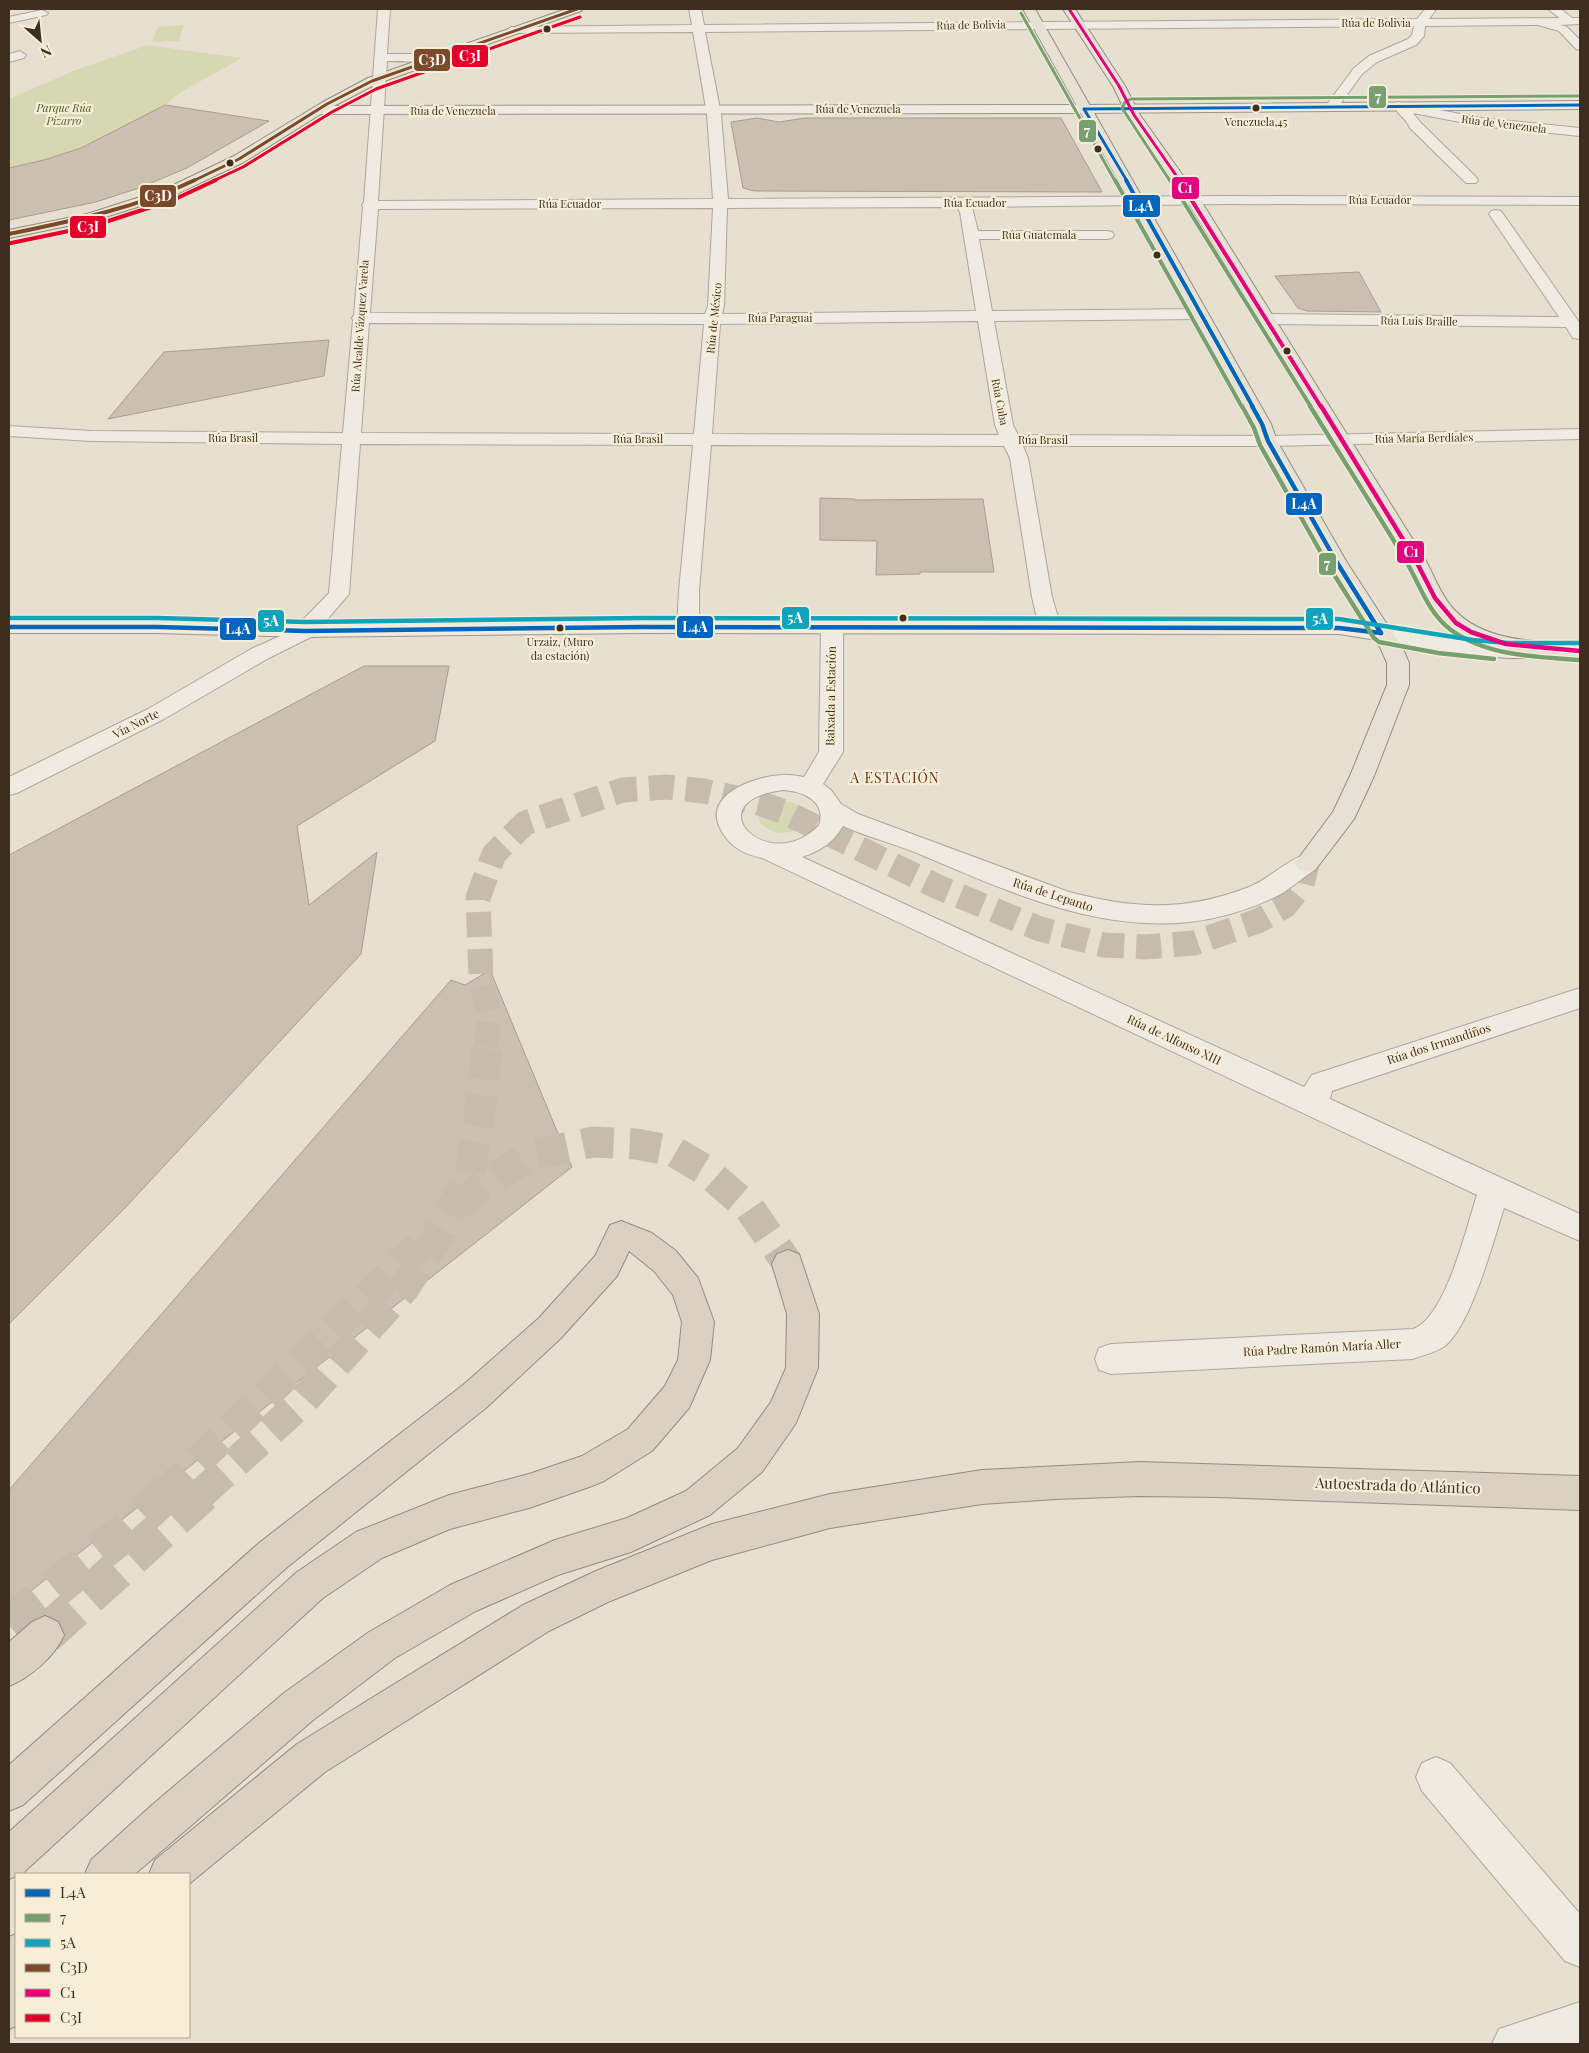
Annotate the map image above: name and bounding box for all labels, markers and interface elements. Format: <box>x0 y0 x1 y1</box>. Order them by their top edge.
north arrow <box>15 15 65 65</box>
street label: Rúa de Bolivia <box>1341 15 1411 30</box>
street label: Rúa de Bolivia <box>936 16 1006 33</box>
unlabelled marker <box>542 24 552 34</box>
text: N <box>37 41 55 63</box>
line badge: C3I <box>451 44 489 68</box>
text: C3I <box>459 46 481 65</box>
line badge: C3D <box>413 48 451 72</box>
text: C3D <box>418 50 446 69</box>
line badge: 7 <box>1368 85 1387 109</box>
text: 7 <box>1375 87 1382 106</box>
park label: Parque Rúa Pizarro <box>35 100 92 128</box>
street label: Rúa de Venezuela <box>815 101 901 116</box>
street label: Rúa de Venezuela <box>410 103 496 118</box>
marker: Venezuela,45 <box>1251 103 1261 113</box>
street label: Rúa de Venezuela <box>1461 111 1548 136</box>
place label: Venezuela,45 <box>1224 114 1288 129</box>
line badge: 7 <box>1078 119 1097 143</box>
text: 7 <box>1084 121 1091 140</box>
unlabelled marker <box>1093 144 1103 154</box>
unlabelled marker <box>225 158 235 168</box>
line badge: C1 <box>1171 176 1200 200</box>
text: C1 <box>1177 178 1193 197</box>
line badge: C3D <box>139 184 177 208</box>
text: C3D <box>144 186 172 205</box>
street label: Rúa Ecuador <box>1349 192 1412 207</box>
line badge: L4A <box>1122 194 1161 218</box>
street label: Rúa Ecuador <box>944 195 1007 210</box>
street label: Rúa Ecuador <box>539 196 602 211</box>
text: L4A <box>1128 196 1154 215</box>
line badge: C3I <box>69 215 107 239</box>
text: C3I <box>77 217 99 236</box>
street label: Rúa Guatemala <box>1002 227 1077 242</box>
unlabelled marker <box>1152 250 1162 260</box>
street label: Rúa Alcalde Vázquez Varela <box>347 259 372 393</box>
street label: Rúa de México <box>702 282 725 354</box>
street label: Rúa Paraguai <box>748 310 812 325</box>
street label: Rúa Luis Braille <box>1380 312 1458 329</box>
unlabelled marker <box>1282 346 1292 356</box>
street label: Rúa Cuba <box>989 377 1012 427</box>
street label: Rúa María Berdiales <box>1375 429 1473 446</box>
street label: Rúa Brasil <box>208 430 258 445</box>
street label: Rúa Brasil <box>613 431 663 446</box>
street label: Rúa Brasil <box>1018 432 1068 447</box>
line badge: L4A <box>1285 492 1323 516</box>
text: L4A <box>1291 494 1317 513</box>
line badge: C1 <box>1396 540 1425 564</box>
text: C1 <box>1403 542 1419 561</box>
line badge: 7 <box>1318 552 1337 576</box>
text: 7 <box>1324 554 1331 573</box>
line badge: 5A <box>781 606 810 630</box>
line badge: 5A <box>1305 607 1334 631</box>
text: 5A <box>787 608 804 627</box>
line badge: 5A <box>257 609 285 633</box>
text: 5A <box>1312 609 1329 628</box>
text: 5A <box>263 611 280 630</box>
unlabelled marker <box>898 613 908 623</box>
line badge: L4A <box>676 615 714 639</box>
line badge: L4A <box>219 617 257 641</box>
text: L4A <box>682 617 708 636</box>
text: L4A <box>225 619 251 638</box>
marker: Urzaiz, (Muro da estación) <box>555 623 565 633</box>
place label: Urzaiz, (Muro da estación) <box>526 634 594 663</box>
street label: Baixada a Estación <box>821 646 839 746</box>
street label: Vía Norte <box>109 705 162 742</box>
district label: A ESTACIÓN <box>849 768 940 787</box>
street label: Rúa de Lepanto <box>1011 874 1096 915</box>
street label: Rúa de Alfonso XIII <box>1125 1010 1224 1068</box>
street label: Rúa dos Irmandiños <box>1385 1019 1493 1067</box>
street label: Rúa Padre Ramón María Aller <box>1243 1335 1402 1359</box>
street label: Autoestrada do Atlántico <box>1314 1472 1481 1498</box>
legend <box>15 1873 190 2038</box>
text: L4A <box>60 1882 86 1902</box>
text: 7 <box>60 1907 66 1927</box>
text: 5A <box>60 1932 76 1952</box>
text: C3D <box>60 1957 88 1977</box>
text: C1 <box>60 1982 76 2002</box>
text: C3I <box>60 2007 82 2027</box>

